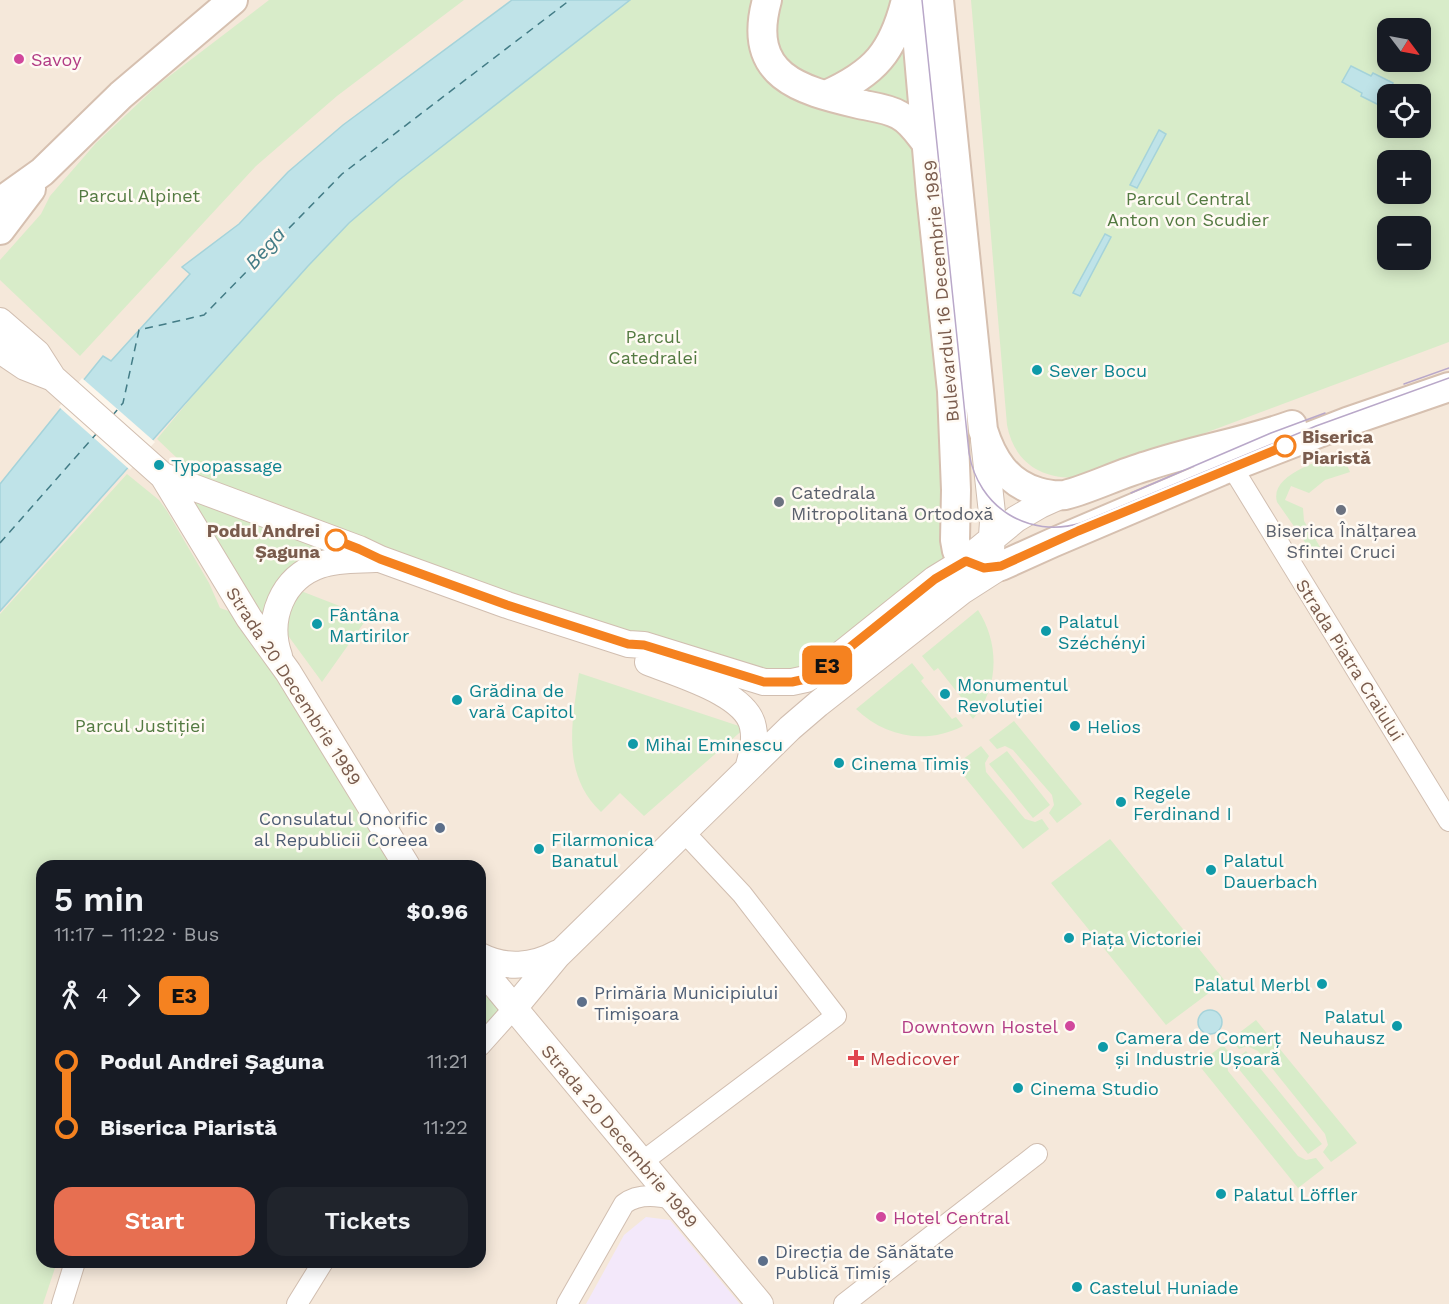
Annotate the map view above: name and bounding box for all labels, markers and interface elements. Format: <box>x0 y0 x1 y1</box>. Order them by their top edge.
north arrow <box>1377 18 1431 72</box>
map controls <box>1377 18 1431 270</box>
place label: Savoy <box>31 49 82 70</box>
marker: Savoy <box>12 52 26 66</box>
button: locate <box>1377 84 1431 138</box>
button: + <box>1377 150 1431 204</box>
street label: Bulevardul 16 Decembrie 1989 <box>919 159 963 423</box>
park label: Parcul Alpinet <box>78 185 200 206</box>
park label: Parcul Central Anton von Scudier <box>1107 188 1269 230</box>
button: − <box>1377 216 1431 270</box>
water label: Bega <box>240 222 290 274</box>
park label: Parcul Catedralei <box>608 326 698 368</box>
place label: Sever Bocu <box>1049 360 1147 381</box>
marker: Sever Bocu <box>1030 363 1044 377</box>
place label: Biserica Piaristă <box>1302 426 1374 468</box>
marker: Biserica Piaristă <box>1274 435 1296 457</box>
place label: Typopassage <box>171 455 282 476</box>
marker: Typopassage <box>152 458 166 472</box>
place label: Catedrala Mitropolitană Ortodoxă <box>791 482 994 524</box>
marker: Catedrala Mitropolitană Ortodoxă <box>772 495 786 509</box>
marker: Biserica Înălțarea Sfintei Cruci <box>1334 503 1348 517</box>
place label: Podul Andrei Șaguna <box>207 520 321 562</box>
place label: Biserica Înălțarea Sfintei Cruci <box>1265 520 1417 562</box>
marker: Podul Andrei Șaguna <box>325 529 347 551</box>
street label: Strada Piatra Craiului <box>1292 575 1408 745</box>
street label: Strada 20 Decembrie 1989 <box>222 583 366 789</box>
place label: Fântâna Martirilor <box>329 604 409 646</box>
place label: Palatul Széchényi <box>1058 611 1146 653</box>
marker: Fântâna Martirilor <box>310 617 324 631</box>
marker: Palatul Széchényi <box>1039 624 1053 638</box>
line badge: E3 <box>800 646 854 684</box>
text: E3 <box>814 653 840 678</box>
place label: Monumentul Revoluției <box>957 674 1068 716</box>
place label: Grădina de vară Capitol <box>469 680 574 722</box>
marker: Monumentul Revoluției <box>938 687 952 701</box>
marker: Grădina de vară Capitol <box>450 693 464 707</box>
park label: Parcul Justiției <box>75 715 205 736</box>
place label: Helios <box>1087 716 1141 737</box>
marker: Helios <box>1068 719 1082 733</box>
place label: Mihai Eminescu <box>645 734 783 755</box>
marker: Mihai Eminescu <box>626 737 640 751</box>
place label: Cinema Timiș <box>851 753 969 774</box>
marker: Cinema Timiș <box>832 756 846 770</box>
place label: Regele Ferdinand I <box>1133 782 1232 824</box>
marker: Regele Ferdinand I <box>1114 795 1128 809</box>
place label: Consulatul Onorific al Republicii Coreea <box>254 808 428 850</box>
marker: Consulatul Onorific al Republicii Coreea <box>433 821 447 835</box>
place label: Filarmonica Banatul <box>551 829 654 871</box>
marker: Filarmonica Banatul <box>532 842 546 856</box>
place label: Palatul Dauerbach <box>1223 850 1318 892</box>
marker: Palatul Dauerbach <box>1204 863 1218 877</box>
text: 5 min <box>54 880 144 919</box>
text: $0.96 <box>406 899 468 924</box>
text: 11:17 – 11:22 · Bus <box>54 922 219 946</box>
place label: Piața Victoriei <box>1081 928 1202 949</box>
marker: Piața Victoriei <box>1062 931 1076 945</box>
place label: Palatul Merbl <box>1194 974 1310 995</box>
marker: Palatul Merbl <box>1315 977 1329 991</box>
icon: walk <box>54 979 87 1012</box>
icon: forward <box>117 979 150 1012</box>
place label: Primăria Municipiului Timișoara <box>594 982 778 1024</box>
text: 4 <box>96 983 108 1007</box>
text: E3 <box>171 983 197 1008</box>
marker: Primăria Municipiului Timișoara <box>575 995 589 1009</box>
place label: Palatul Neuhausz <box>1299 1006 1385 1048</box>
place label: Downtown Hostel <box>901 1016 1058 1037</box>
marker: Downtown Hostel <box>1063 1019 1077 1033</box>
marker: Palatul Neuhausz <box>1390 1019 1404 1033</box>
place label: Camera de Comerț și Industrie Ușoară <box>1115 1027 1281 1069</box>
street label: Strada 20 Decembrie 1989 <box>537 1040 703 1232</box>
marker: Camera de Comerț și Industrie Ușoară <box>1096 1040 1110 1054</box>
place label: Medicover <box>870 1048 960 1069</box>
text: Podul Andrei Șaguna <box>100 1049 324 1074</box>
text: 11:21 <box>427 1049 468 1073</box>
marker: Medicover <box>847 1049 865 1067</box>
place label: Cinema Studio <box>1030 1078 1159 1099</box>
marker: Cinema Studio <box>1011 1081 1025 1095</box>
text: Biserica Piaristă <box>100 1115 277 1140</box>
text: 11:22 <box>423 1115 468 1139</box>
place label: Palatul Löffler <box>1233 1184 1358 1205</box>
button: Start <box>54 1187 255 1256</box>
button: Tickets <box>267 1187 468 1256</box>
marker: Palatul Löffler <box>1214 1187 1228 1201</box>
place label: Hotel Central <box>893 1207 1010 1228</box>
marker: Hotel Central <box>874 1210 888 1224</box>
place label: Direcția de Sănătate Publică Timiș <box>775 1241 954 1283</box>
marker: Direcția de Sănătate Publică Timiș <box>756 1254 770 1268</box>
place label: Castelul Huniade <box>1089 1277 1239 1298</box>
marker: Castelul Huniade <box>1070 1280 1084 1294</box>

